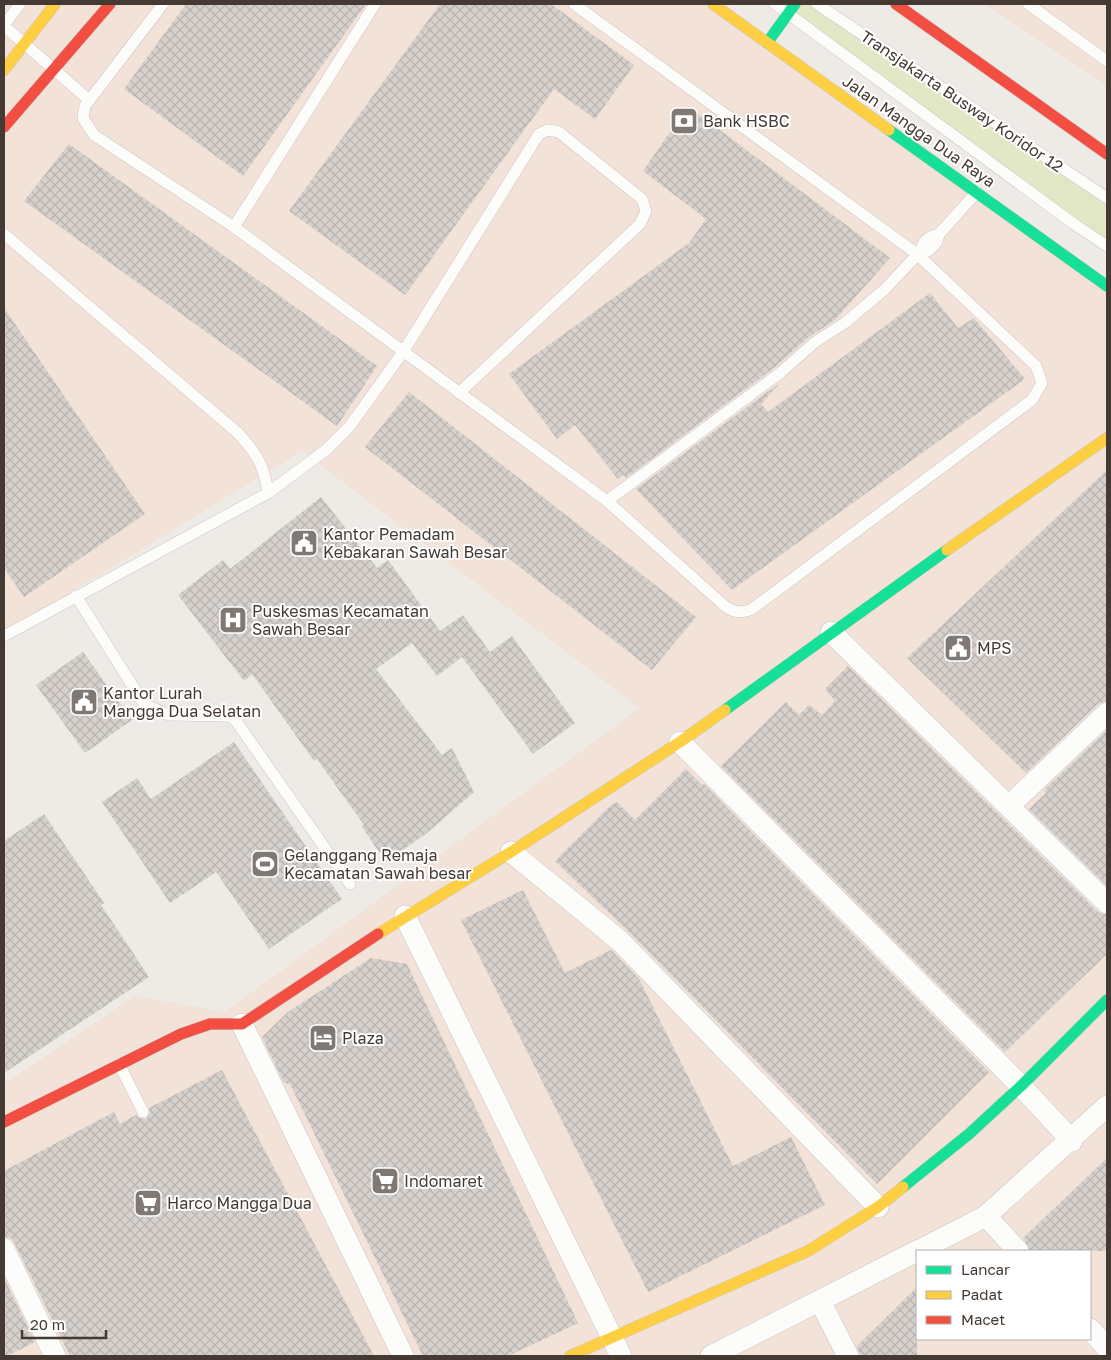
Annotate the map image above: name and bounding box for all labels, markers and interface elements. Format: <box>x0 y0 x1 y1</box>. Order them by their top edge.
street label: Transjakarta Busway Koridor 12 <box>857 26 1067 176</box>
street label: Jalan Mangga Dua Raya <box>839 71 999 191</box>
bank icon: Bank HSBC <box>669 106 699 136</box>
place label: Bank HSBC <box>703 111 790 131</box>
place label: Kantor Pemadam Kebakaran Sawah Besar <box>323 524 507 562</box>
public building icon: Kantor Pemadam Kebakaran Sawah Besar <box>289 528 319 558</box>
place label: Puskesmas Kecamatan Sawah Besar <box>252 601 429 639</box>
hospital icon: Puskesmas Kecamatan Sawah Besar <box>218 605 248 635</box>
public building icon: MPS <box>943 633 973 663</box>
place label: MPS <box>977 638 1011 658</box>
place label: Kantor Lurah Mangga Dua Selatan <box>103 683 261 721</box>
public building icon: Kantor Lurah Mangga Dua Selatan <box>69 687 99 717</box>
place label: Gelanggang Remaja Kecamatan Sawah besar <box>284 845 472 883</box>
sports icon: Gelanggang Remaja Kecamatan Sawah besar <box>250 849 280 879</box>
hotel icon: Plaza <box>308 1023 338 1053</box>
place label: Plaza <box>342 1028 384 1048</box>
supermarket icon: Indomaret <box>370 1166 400 1196</box>
place label: Indomaret <box>404 1171 483 1191</box>
supermarket icon: Harco Mangga Dua <box>133 1188 163 1218</box>
place label: Harco Mangga Dua <box>167 1193 312 1213</box>
legend <box>916 1250 1091 1340</box>
text: Lancar <box>961 1260 1010 1278</box>
text: Padat <box>961 1285 1003 1303</box>
scale bar <box>22 1308 106 1340</box>
text: Macet <box>961 1310 1005 1328</box>
text: 20 m <box>30 1315 65 1333</box>

